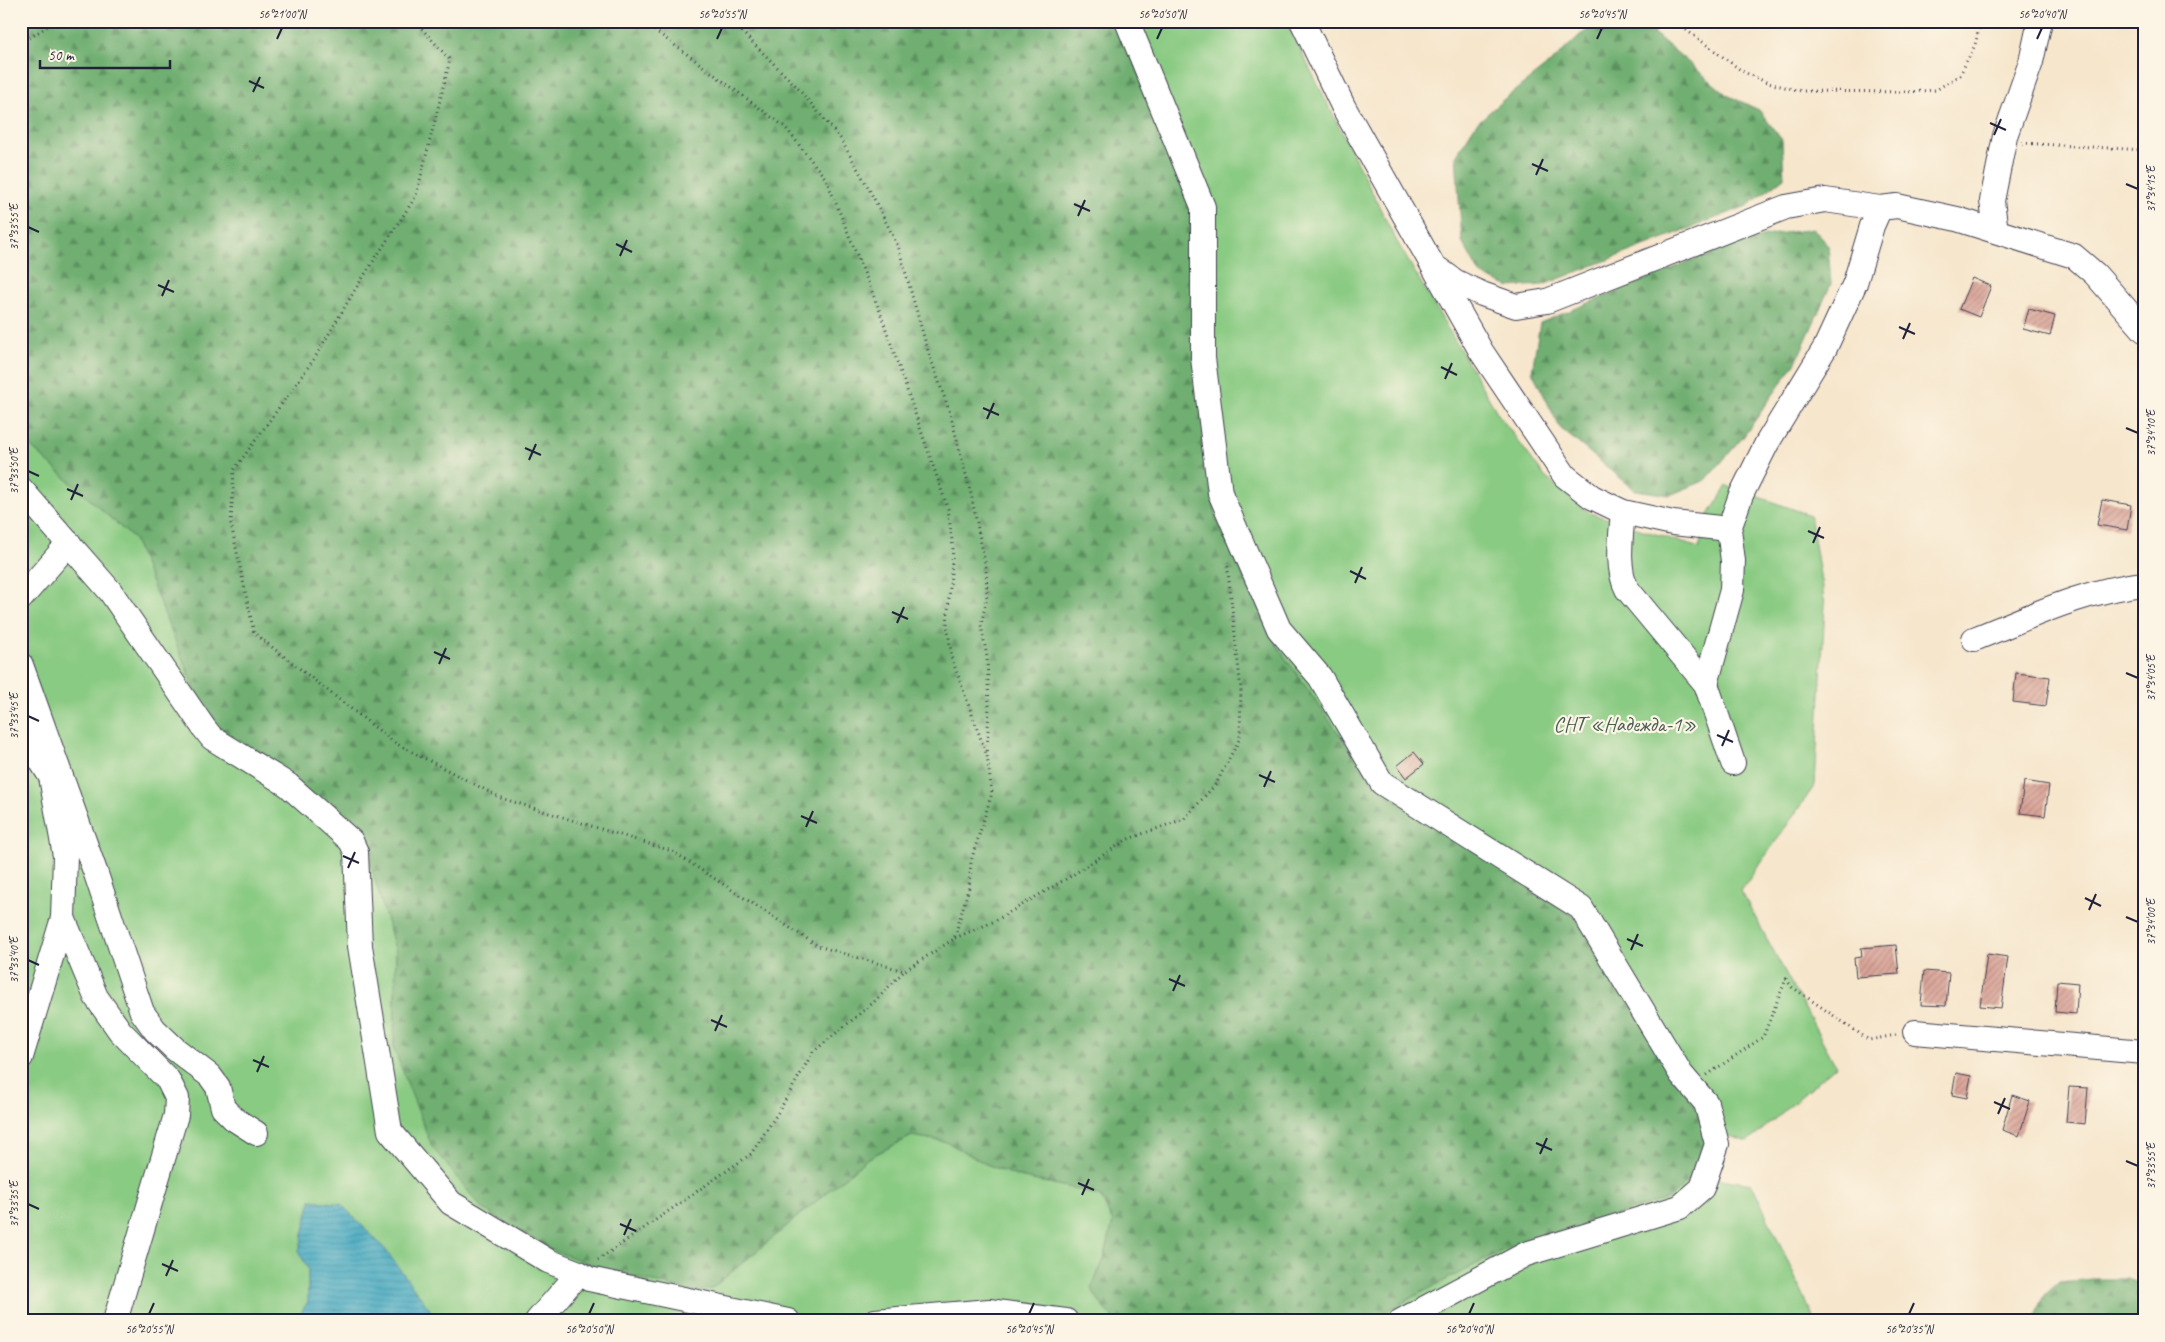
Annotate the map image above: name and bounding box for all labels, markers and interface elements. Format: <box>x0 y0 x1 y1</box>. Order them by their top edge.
text: 56°21'00"N <box>258 6 307 22</box>
text: 56°20'55"N <box>698 6 747 22</box>
text: 56°20'50"N <box>1138 6 1187 22</box>
text: 56°20'45"N <box>1578 6 1627 22</box>
text: 56°20'40"N <box>2018 6 2067 22</box>
scale bar <box>40 38 170 70</box>
text: 50 m <box>48 46 75 65</box>
text: 37°34'15"E <box>2143 164 2159 212</box>
text: 37°33'55"E <box>6 202 22 250</box>
text: 37°34'10"E <box>2143 408 2159 456</box>
text: 37°33'50"E <box>6 446 22 494</box>
text: 37°34'05"E <box>2143 653 2159 701</box>
text: 37°33'45"E <box>6 691 22 739</box>
park label: СНТ «Надежда-1» <box>1554 711 1697 737</box>
text: 37°34'00"E <box>2143 897 2159 945</box>
text: 37°33'40"E <box>6 935 22 983</box>
text: 37°33'55"E <box>2143 1141 2159 1189</box>
text: 37°33'35"E <box>6 1179 22 1227</box>
text: 56°20'55"N <box>125 1321 174 1337</box>
text: 56°20'50"N <box>565 1321 614 1337</box>
text: 56°20'45"N <box>1005 1321 1054 1337</box>
text: 56°20'40"N <box>1445 1321 1494 1337</box>
text: 56°20'35"N <box>1885 1321 1934 1337</box>

